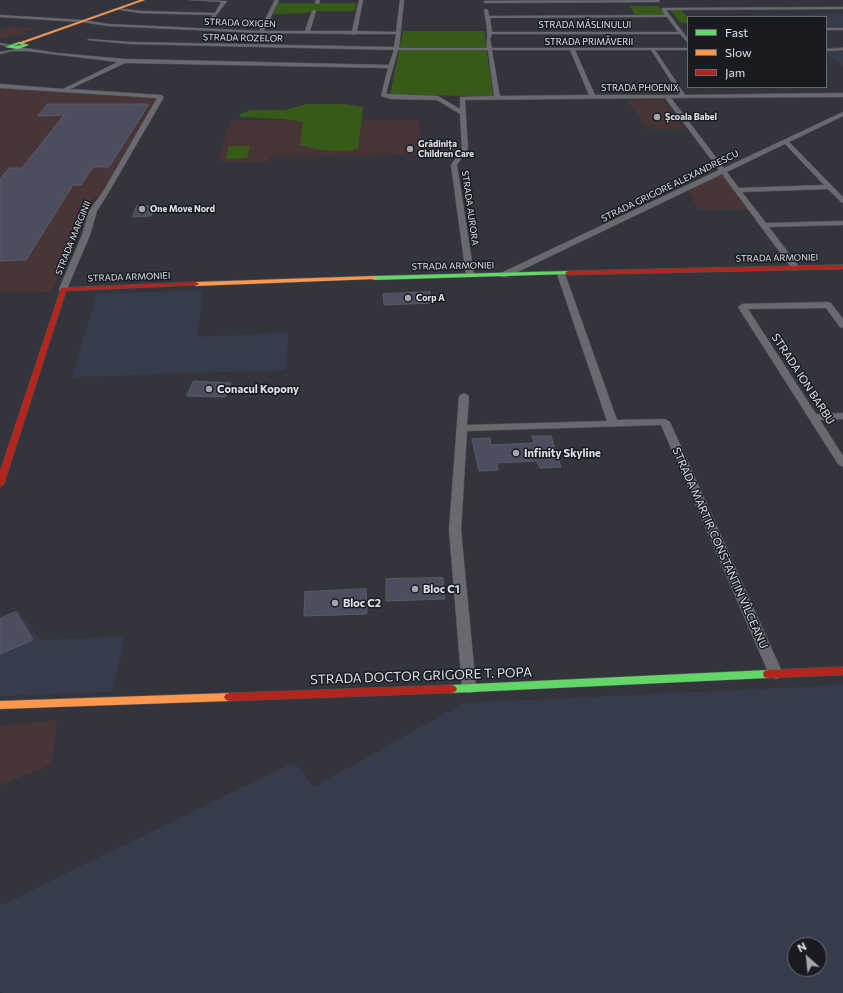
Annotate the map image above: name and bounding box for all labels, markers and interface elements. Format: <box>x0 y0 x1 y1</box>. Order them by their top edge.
street label: STRADA OXIGEN <box>204 16 276 30</box>
legend <box>687 16 827 88</box>
street label: STRADA MĂSLINULUI <box>539 20 631 30</box>
text: Fast <box>725 25 748 39</box>
street label: STRADA ROZELOR <box>203 32 283 44</box>
street label: STRADA PRIMĂVERII <box>545 37 633 47</box>
text: Slow <box>725 45 752 59</box>
text: Jam <box>725 65 745 79</box>
street label: STRADA PHOENIX <box>601 83 679 93</box>
marker: Școala Babel <box>652 112 662 122</box>
place label: Școala Babel <box>665 112 717 122</box>
place label: Grădinița Children Care <box>418 139 474 160</box>
marker: Grădinița Children Care <box>405 144 415 154</box>
street label: STRADA GRIGORE ALEXANDRESCU <box>600 148 740 224</box>
street label: STRADA AURORA <box>459 170 481 246</box>
street label: STRADA MARGINII <box>53 199 93 277</box>
marker: One Move Nord <box>137 204 147 214</box>
place label: One Move Nord <box>150 204 215 214</box>
street label: STRADA ARMONIEI <box>736 252 818 264</box>
street label: STRADA ARMONIEI <box>412 260 494 272</box>
street label: STRADA ARMONIEI <box>88 270 170 284</box>
marker: Corp A <box>403 293 413 303</box>
place label: Corp A <box>416 293 445 303</box>
street label: STRADA ION BARBU <box>769 331 837 427</box>
place label: Conacul Kopony <box>217 382 299 396</box>
marker: Conacul Kopony <box>204 384 214 394</box>
street label: STRADA MARTIR CONSTANTIN VÎLCEANU <box>669 445 771 651</box>
place label: Infinity Skyline <box>524 446 601 460</box>
marker: Infinity Skyline <box>511 448 521 458</box>
place label: Bloc C1 <box>423 582 460 596</box>
marker: Bloc C1 <box>410 584 420 594</box>
place label: Bloc C2 <box>343 596 381 610</box>
marker: Bloc C2 <box>330 598 340 608</box>
street label: STRADA DOCTOR GRIGORE T. POPA <box>310 664 532 688</box>
north arrow <box>787 937 827 977</box>
text: N <box>795 939 808 954</box>

